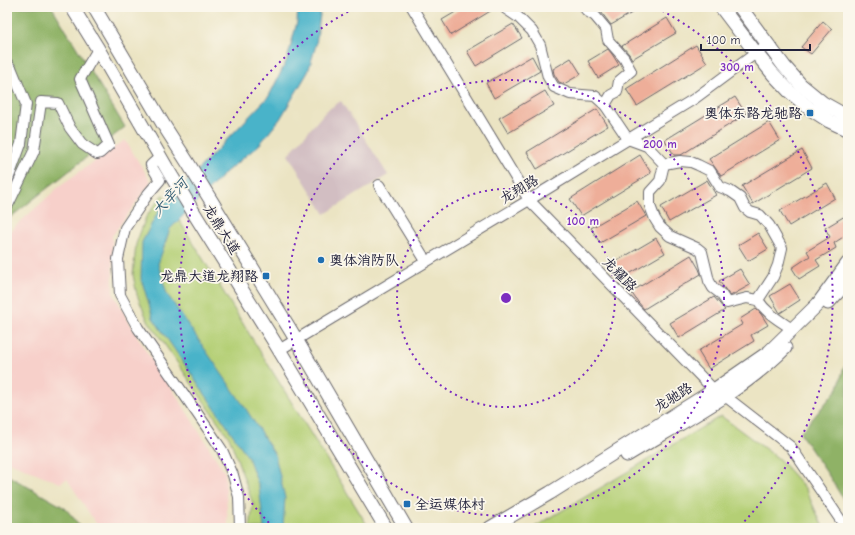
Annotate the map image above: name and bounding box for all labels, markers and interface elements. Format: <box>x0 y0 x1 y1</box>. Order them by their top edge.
scale bar <box>701 26 810 52</box>
text: 100 m <box>707 33 740 47</box>
text: 300 m <box>720 60 754 74</box>
place label: 奥体东路龙驰路 <box>704 105 802 122</box>
marker: 奥体东路龙驰路 <box>805 108 815 118</box>
text: 200 m <box>643 137 677 151</box>
street label: 龙翔路 <box>497 171 542 208</box>
water label: 大辛河 <box>148 172 194 220</box>
street label: 龙鼎大道 <box>200 201 244 258</box>
text: 100 m <box>567 214 599 228</box>
place label: 奥体消防队 <box>329 252 399 269</box>
street label: 龙耀路 <box>599 253 640 295</box>
marker: 奥体消防队 <box>316 255 326 265</box>
place label: 龙鼎大道龙翔路 <box>160 268 258 285</box>
marker: 龙鼎大道龙翔路 <box>261 271 271 281</box>
centre of rings <box>499 291 513 305</box>
street label: 龙驰路 <box>651 379 696 416</box>
place label: 全运媒体村 <box>415 496 485 513</box>
marker: 全运媒体村 <box>402 499 412 509</box>

